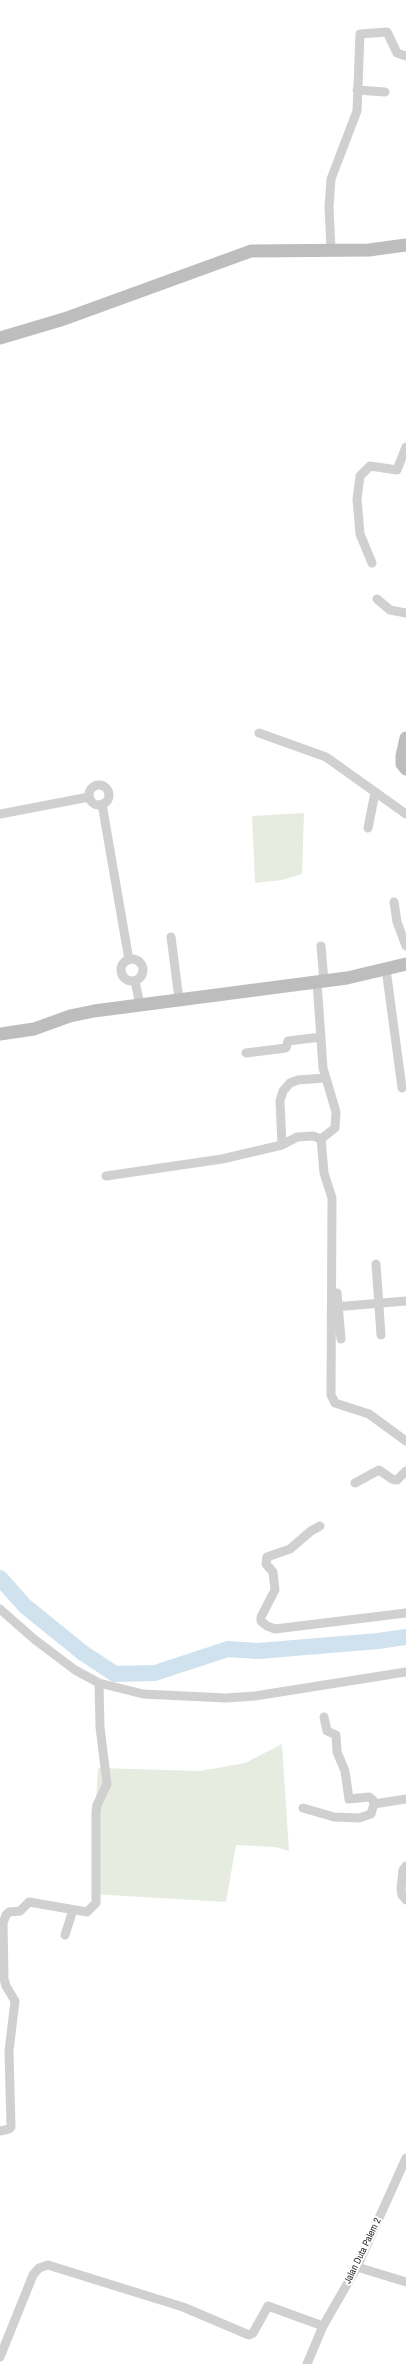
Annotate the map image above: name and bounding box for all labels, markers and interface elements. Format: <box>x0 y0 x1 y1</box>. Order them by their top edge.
street label: Jalan Duta Palem 2 <box>342 2216 384 2286</box>

